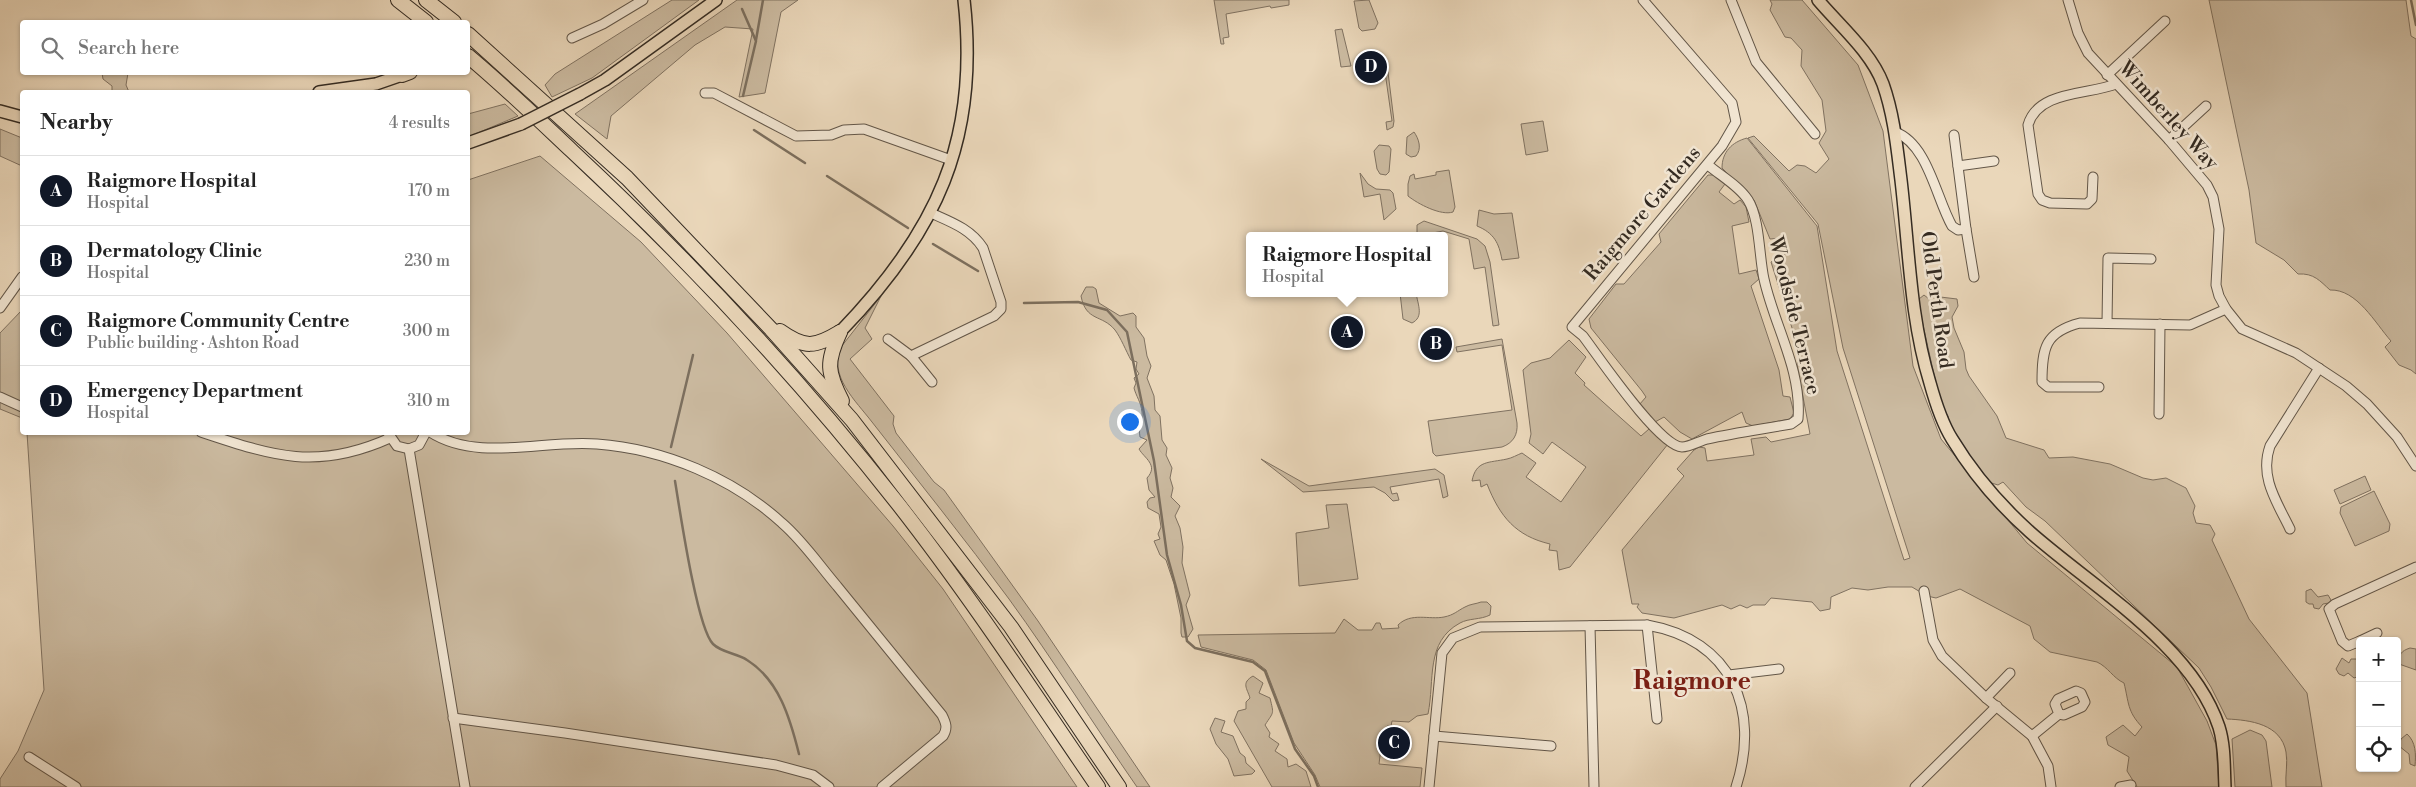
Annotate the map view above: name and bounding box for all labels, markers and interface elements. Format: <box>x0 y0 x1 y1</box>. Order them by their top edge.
search box <box>20 20 470 75</box>
icon: search <box>38 34 66 62</box>
text: Search here <box>78 36 179 60</box>
pin: D <box>1355 48 1387 86</box>
street label: Wimberley Way <box>2112 56 2224 176</box>
text: Nearby <box>40 110 113 136</box>
text: 4 results <box>389 113 450 133</box>
street label: Raigmore Gardens <box>1579 141 1707 287</box>
text: Raigmore Hospital <box>87 169 257 193</box>
text: A <box>50 181 62 201</box>
text: 170 m <box>408 181 450 201</box>
text: Hospital <box>87 193 149 213</box>
street label: Old Perth Road <box>1914 230 1958 371</box>
popup <box>1246 232 1448 297</box>
street label: Woodside Terrace <box>1762 233 1826 398</box>
text: Dermatology Clinic <box>87 239 262 263</box>
text: Raigmore Hospital <box>1262 243 1432 267</box>
text: B <box>50 251 62 271</box>
text: 230 m <box>404 251 450 271</box>
text: Hospital <box>87 263 149 283</box>
text: Hospital <box>1262 267 1324 287</box>
text: Raigmore Community Centre <box>87 309 349 333</box>
pin: A <box>1331 313 1363 351</box>
text: C <box>50 321 62 341</box>
text: 300 m <box>403 321 450 341</box>
pin: B <box>1420 325 1452 363</box>
text: Public building · Ashton Road <box>87 333 299 353</box>
text: Emergency Department <box>87 379 303 403</box>
text: D <box>50 391 62 411</box>
text: 310 m <box>407 391 450 411</box>
text: Hospital <box>87 403 149 423</box>
your location <box>1117 409 1143 435</box>
map controls <box>2356 637 2401 772</box>
button: + <box>2356 637 2401 682</box>
district label: Raigmore <box>1633 666 1751 697</box>
button: − <box>2356 682 2401 727</box>
pin: C <box>1378 724 1410 762</box>
button: locate <box>2356 727 2401 772</box>

